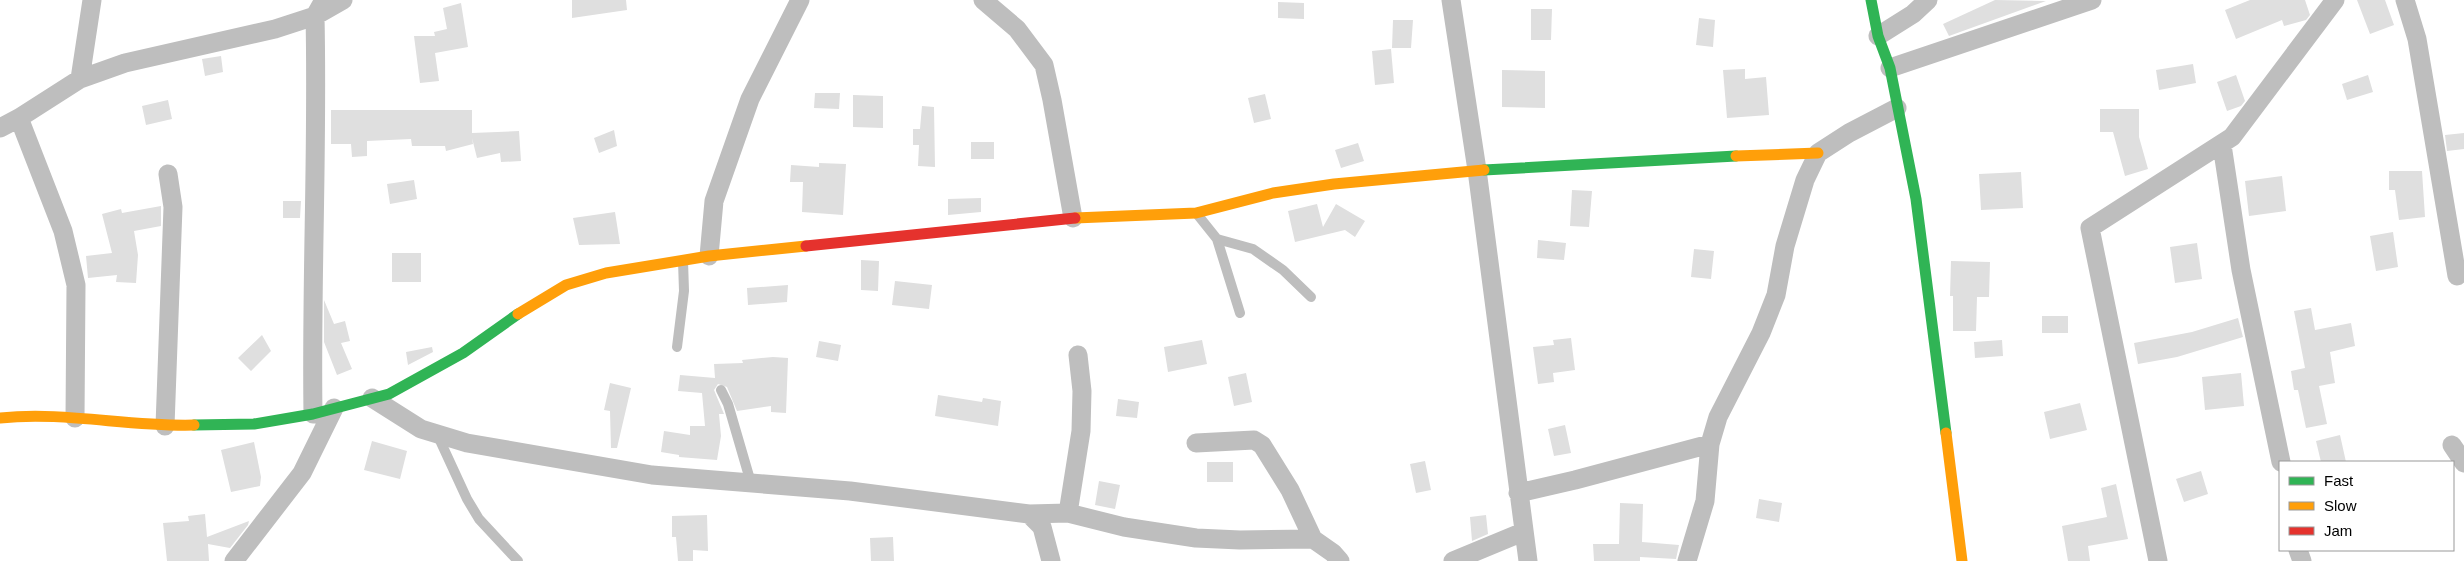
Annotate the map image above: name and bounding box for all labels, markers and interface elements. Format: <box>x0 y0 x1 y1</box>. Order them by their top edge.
legend <box>2279 461 2454 551</box>
text: Fast <box>2324 472 2354 489</box>
text: Slow <box>2324 497 2357 514</box>
text: Jam <box>2324 522 2352 539</box>

